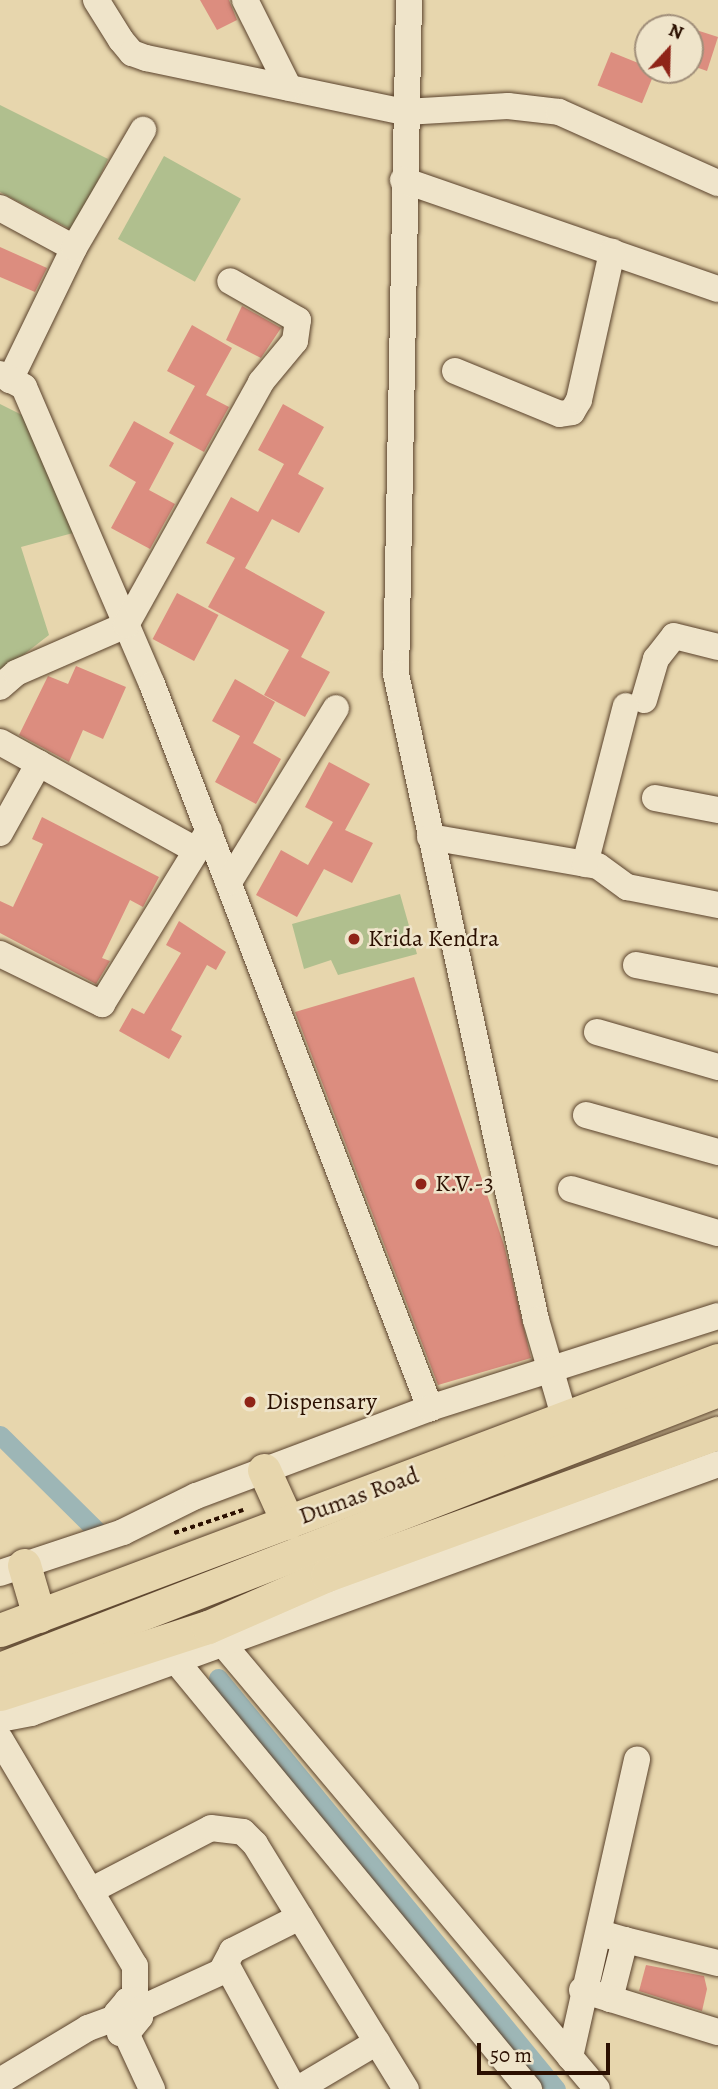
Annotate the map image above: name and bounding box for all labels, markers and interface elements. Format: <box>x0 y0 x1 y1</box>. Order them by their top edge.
north arrow <box>634 14 704 84</box>
text: N <box>665 17 687 46</box>
place label: Krida Kendra <box>368 925 499 953</box>
marker: Krida Kendra <box>346 931 362 947</box>
place label: K.V.-3 <box>435 1170 494 1198</box>
marker: K.V.-3 <box>413 1176 429 1192</box>
place label: Dispensary <box>266 1388 377 1416</box>
marker: Dispensary <box>240 1392 260 1412</box>
street label: Dumas Road <box>295 1461 423 1531</box>
scale bar <box>480 2030 613 2074</box>
text: 50 m <box>490 2041 532 2069</box>

